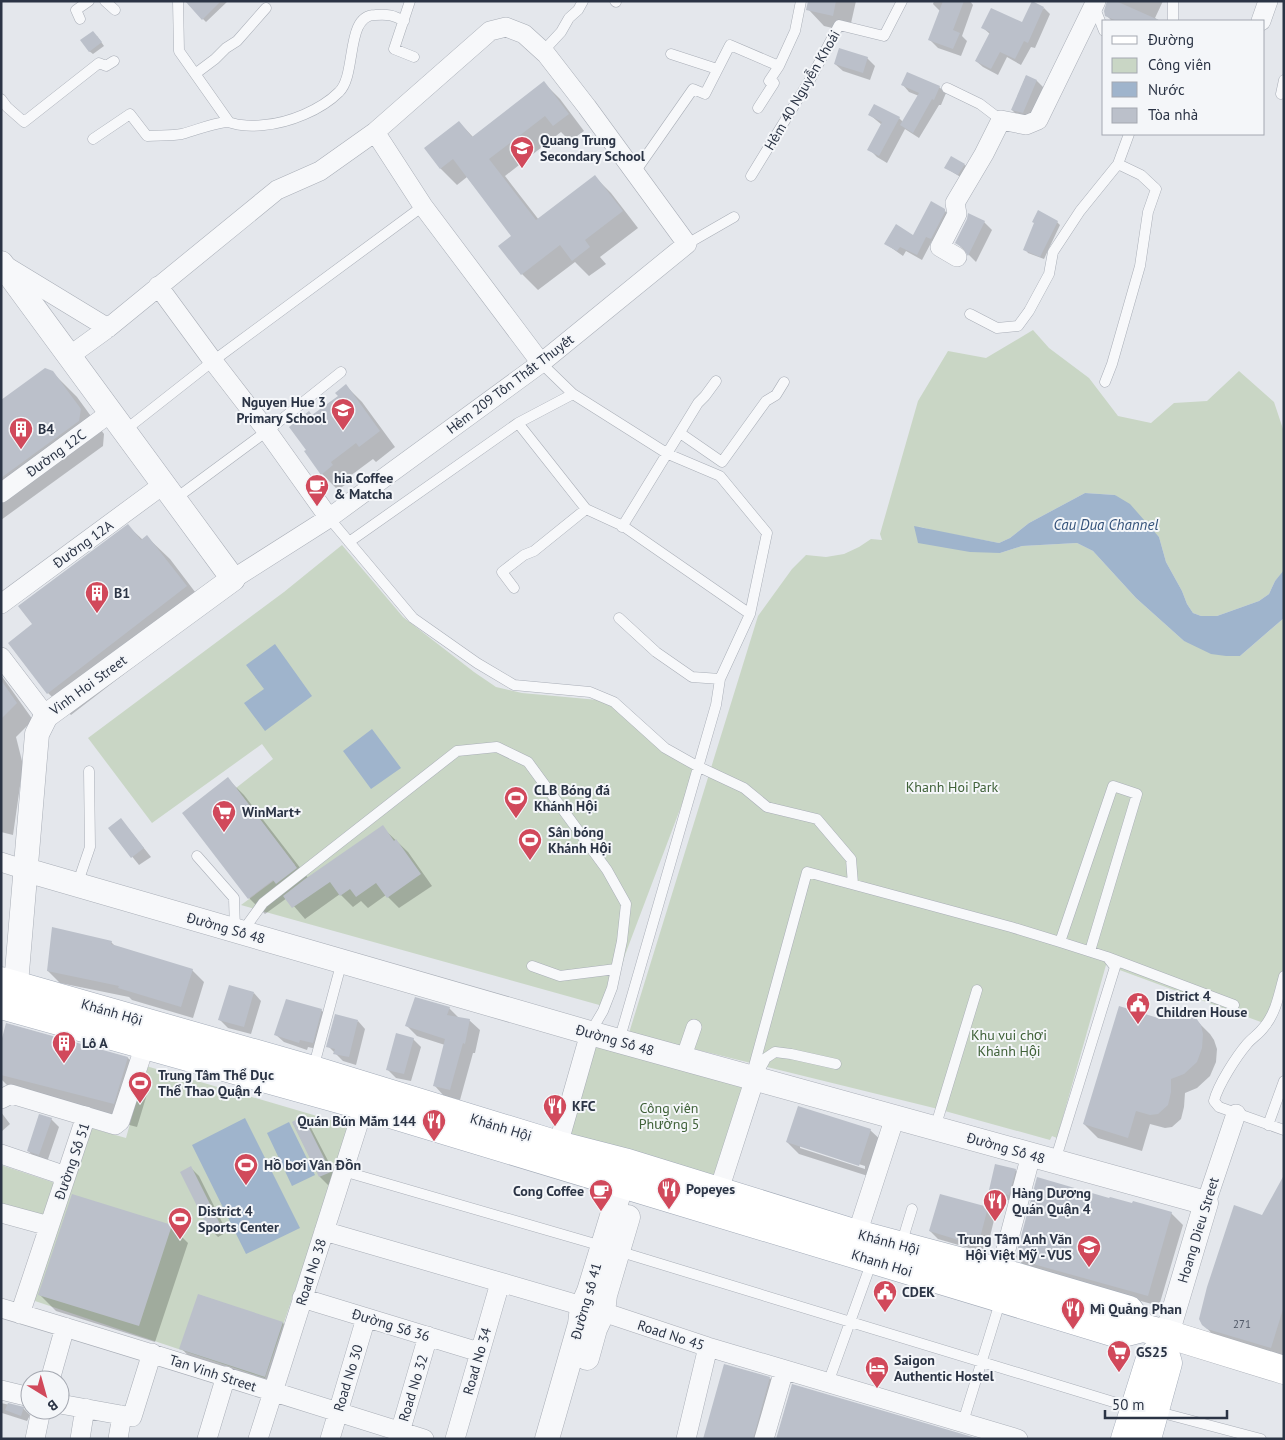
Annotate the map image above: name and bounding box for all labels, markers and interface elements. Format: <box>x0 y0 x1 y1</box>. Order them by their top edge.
legend <box>1102 20 1265 135</box>
street label: Hẻm 40 Nguyễn Khoái <box>760 27 844 153</box>
text: Đường <box>1147 30 1194 49</box>
text: Công viên <box>1148 55 1211 74</box>
text: Nước <box>1148 80 1185 99</box>
text: Tòa nhà <box>1148 105 1198 124</box>
place label: Quang Trung Secondary School <box>540 131 646 165</box>
school or university icon: Quang Trung Secondary School <box>509 135 535 169</box>
street label: Hẻm 209 Tôn Thất Thuyết <box>443 330 577 438</box>
place label: Nguyen Hue 3 Primary School <box>237 393 327 427</box>
school or university icon: Nguyen Hue 3 Primary School <box>330 397 356 431</box>
building icon: B4 <box>8 416 34 450</box>
place label: B4 <box>38 420 54 438</box>
street label: Đường 12C <box>22 425 90 481</box>
place label: hia Coffee & Matcha <box>334 469 393 503</box>
cafe icon: hia Coffee & Matcha <box>304 473 330 507</box>
water label: Cau Dua Channel <box>1054 515 1158 534</box>
street label: Đường 12A <box>49 516 117 572</box>
building icon: B1 <box>84 580 110 614</box>
place label: B1 <box>114 584 130 602</box>
street label: Vinh Hoi Street <box>45 651 130 720</box>
park label: Khanh Hoi Park <box>906 778 998 796</box>
place label: CLB Bóng đá Khánh Hội <box>534 781 610 815</box>
sports icon: CLB Bóng đá Khánh Hội <box>503 785 529 819</box>
supermarket icon: WinMart+ <box>211 799 237 833</box>
place label: WinMart+ <box>242 803 301 821</box>
place label: Sân bóng Khánh Hội <box>548 823 612 857</box>
sports icon: Sân bóng Khánh Hội <box>517 827 543 861</box>
street label: Đường Số 48 <box>184 908 267 948</box>
place label: District 4 Children House <box>1156 987 1247 1021</box>
public building icon: District 4 Children House <box>1125 991 1151 1025</box>
street label: Khánh Hội <box>79 995 145 1029</box>
street label: Đường Số 48 <box>573 1020 656 1060</box>
park label: Khu vui chơi Khánh Hội <box>971 1026 1047 1060</box>
building icon: Lô A <box>51 1030 77 1064</box>
place label: Lô A <box>82 1034 108 1052</box>
place label: Trung Tâm Thể Dục Thể Thao Quận 4 <box>158 1066 274 1100</box>
sports icon: Trung Tâm Thể Dục Thể Thao Quận 4 <box>127 1070 153 1104</box>
restaurant icon: KFC <box>542 1093 568 1127</box>
place label: KFC <box>572 1097 596 1115</box>
park label: Công viên Phường 5 <box>639 1099 699 1133</box>
restaurant icon: Quán Bún Mắm 144 <box>421 1108 447 1142</box>
street label: Khánh Hội <box>468 1109 534 1145</box>
place label: Quán Bún Mắm 144 <box>297 1112 416 1130</box>
street label: Đường Số 51 <box>50 1120 94 1203</box>
street label: Đường Số 48 <box>964 1128 1047 1168</box>
sports icon: Hồ bơi Vân Đồn <box>233 1152 259 1186</box>
place label: Hồ bơi Vân Đồn <box>264 1156 361 1174</box>
street label: Hoang Dieu Street <box>1173 1175 1223 1285</box>
restaurant icon: Popeyes <box>656 1176 682 1210</box>
cafe icon: Cong Coffee <box>588 1178 614 1212</box>
place label: Popeyes <box>686 1180 735 1198</box>
place label: Cong Coffee <box>513 1182 584 1200</box>
place label: Hàng Dương Quán Quận 4 <box>1012 1184 1091 1218</box>
restaurant icon: Hàng Dương Quán Quận 4 <box>982 1188 1008 1222</box>
place label: District 4 Sports Center <box>198 1202 279 1236</box>
sports icon: District 4 Sports Center <box>167 1206 193 1240</box>
street label: Khánh Hội <box>856 1225 922 1259</box>
place label: Trung Tâm Anh Văn Hội Việt Mỹ - VUS <box>957 1230 1072 1264</box>
school or university icon: Trung Tâm Anh Văn Hội Việt Mỹ - VUS <box>1076 1234 1102 1268</box>
street label: Road No 38 <box>292 1236 330 1308</box>
street label: Khanh Hoi <box>849 1245 915 1281</box>
street label: Đường số 41 <box>566 1261 606 1342</box>
public building icon: CDEK <box>872 1279 898 1313</box>
place label: CDEK <box>902 1283 935 1301</box>
restaurant icon: Mì Quảng Phan <box>1060 1296 1086 1330</box>
place label: Mì Quảng Phan <box>1090 1300 1182 1318</box>
street label: Đường Số 36 <box>349 1304 432 1345</box>
street label: Road No 45 <box>635 1316 707 1354</box>
house number: 271 <box>1233 1317 1251 1331</box>
street label: Road No 34 <box>459 1325 495 1397</box>
supermarket icon: GS25 <box>1106 1339 1132 1373</box>
street label: Road No 30 <box>329 1342 367 1414</box>
place label: GS25 <box>1136 1343 1168 1361</box>
street label: Tan Vinh Street <box>167 1350 259 1396</box>
place label: Saigon Authentic Hostel <box>894 1351 995 1385</box>
street label: Road No 32 <box>394 1352 432 1424</box>
hotel icon: Saigon Authentic Hostel <box>864 1355 890 1389</box>
north arrow <box>20 1370 70 1420</box>
scale bar <box>1105 1388 1228 1420</box>
text: 50 m <box>1112 1395 1145 1414</box>
text: B <box>44 1396 62 1415</box>

